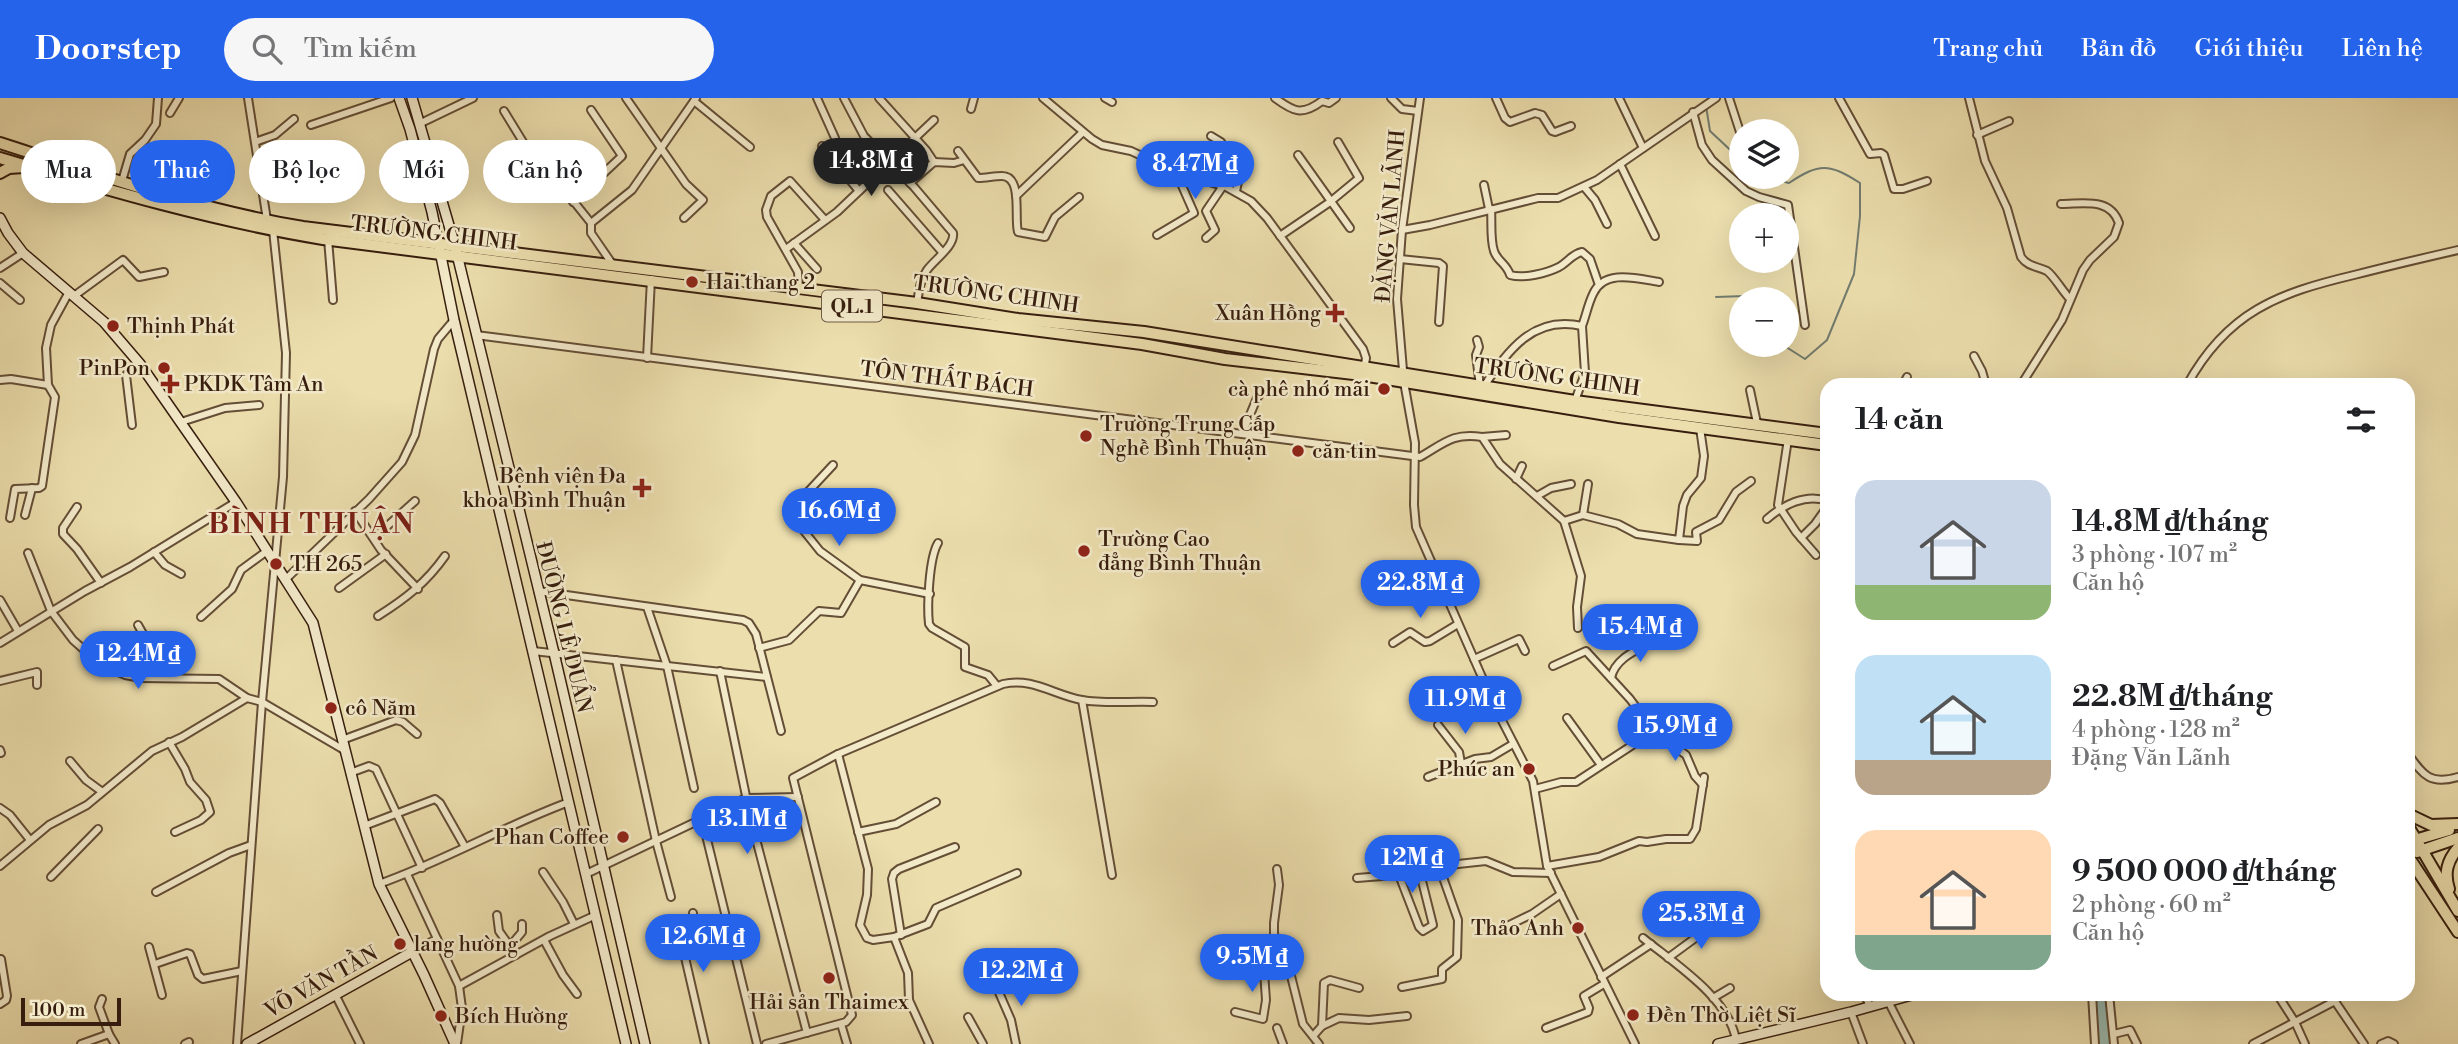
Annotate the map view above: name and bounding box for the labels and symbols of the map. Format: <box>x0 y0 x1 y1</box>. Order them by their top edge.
street label: ĐẶNG VĂN LÃNH <box>1369 128 1412 304</box>
pin: 14.8M ₫ <box>806 139 936 198</box>
pin: 8.47M ₫ <box>1130 141 1260 201</box>
street label: TRƯỜNG CHINH <box>349 208 519 257</box>
street label: TRƯỜNG CHINH <box>911 267 1081 320</box>
place label: Hai thang 2 <box>706 270 815 296</box>
marker: Hai thang 2 <box>684 274 700 290</box>
road number: QL.1 <box>822 290 882 322</box>
place label: Xuân Hồng <box>1214 301 1321 327</box>
marker: Xuân Hồng <box>1327 305 1343 321</box>
place label: Thịnh Phát <box>127 314 236 340</box>
marker: Thịnh Phát <box>105 318 121 334</box>
street label: TRƯỜNG CHINH <box>1472 350 1642 403</box>
street label: TÔN THẤT BÁCH <box>859 351 1036 404</box>
place label: PinPon <box>79 356 150 382</box>
marker: PinPon <box>156 360 172 376</box>
place label: PKDK Tâm An <box>184 372 324 398</box>
marker: PKDK Tâm An <box>162 376 178 392</box>
place label: cà phê nhớ mãi <box>1228 377 1370 403</box>
marker: cà phê nhớ mãi <box>1376 381 1392 397</box>
place label: Trường Trung Cấp Nghề Bình Thuận <box>1100 412 1275 462</box>
marker: Trường Trung Cấp Nghề Bình Thuận <box>1078 428 1094 444</box>
place label: căn tin <box>1312 439 1377 465</box>
marker: căn tin <box>1290 443 1306 459</box>
place label: Bệnh viện Đa khoa Bình Thuận <box>463 464 626 514</box>
marker: Bệnh viện Đa khoa Bình Thuận <box>632 478 652 498</box>
pin: 16.6M ₫ <box>774 489 904 548</box>
district label: BÌNH THUẬN <box>208 505 416 542</box>
place label: Trường Cao đẳng Bình Thuận <box>1098 527 1262 577</box>
street label: ĐƯỜNG LÊ DUẨN <box>529 538 602 716</box>
marker: Trường Cao đẳng Bình Thuận <box>1076 543 1092 559</box>
place label: TH 265 <box>290 552 362 578</box>
marker: TH 265 <box>268 556 284 572</box>
pin: 22.8M ₫ <box>1355 560 1485 620</box>
pin: 15.4M ₫ <box>1575 604 1705 664</box>
pin: 12.4M ₫ <box>73 632 203 691</box>
pin: 11.9M ₫ <box>1400 676 1530 736</box>
place label: cô Năm <box>345 696 416 722</box>
marker: cô Năm <box>323 700 339 716</box>
pin: 15.9M ₫ <box>1610 704 1740 763</box>
place label: Phúc an <box>1438 757 1515 783</box>
marker: Phúc an <box>1521 761 1537 777</box>
pin: 13.1M ₫ <box>682 796 812 856</box>
place label: Phan Coffee <box>494 825 609 851</box>
marker: Phan Coffee <box>615 829 631 845</box>
pin: 12M ₫ <box>1363 836 1461 895</box>
pin: 25.3M ₫ <box>1636 892 1766 951</box>
pin: 12.6M ₫ <box>638 914 768 974</box>
place label: Thảo Anh <box>1471 916 1564 942</box>
marker: Thảo Anh <box>1570 920 1586 936</box>
place label: lang hường <box>414 932 518 958</box>
pin: 9.5M ₫ <box>1195 934 1309 994</box>
street label: VÕ VĂN TẦN <box>257 936 383 1025</box>
marker: lang hường <box>392 936 408 952</box>
pin: 12.2M ₫ <box>956 948 1086 1008</box>
marker: Hải sản Thaimex <box>821 970 837 986</box>
place label: Hải sản Thaimex <box>749 990 909 1016</box>
scale bar <box>21 995 121 1027</box>
place label: Đền Thờ Liệt Sĩ <box>1647 1003 1797 1029</box>
place label: Bích Hường <box>454 1004 568 1030</box>
marker: Đền Thờ Liệt Sĩ <box>1625 1007 1641 1023</box>
marker: Bích Hường <box>433 1008 449 1024</box>

